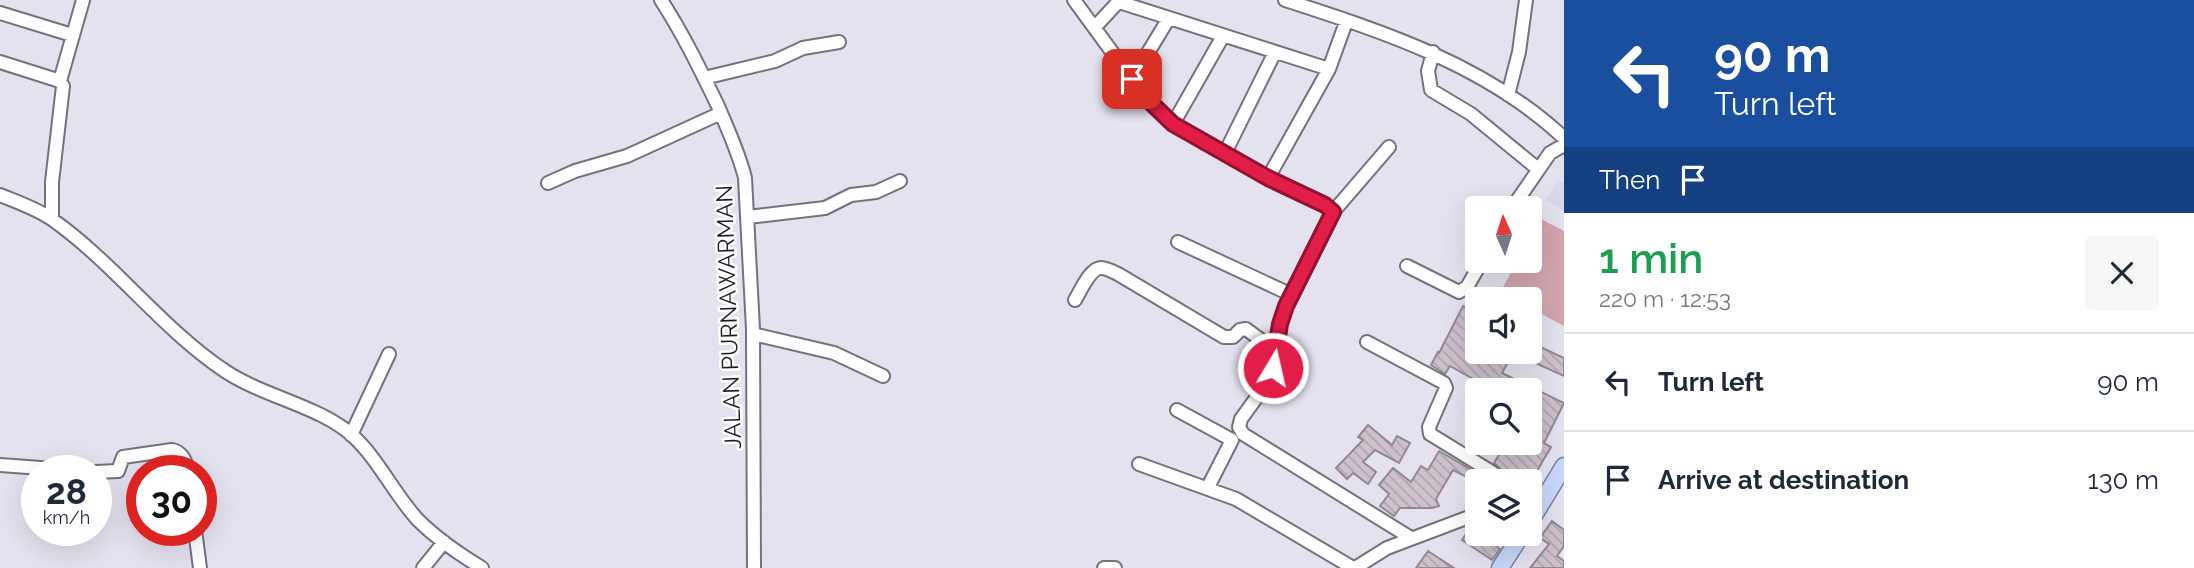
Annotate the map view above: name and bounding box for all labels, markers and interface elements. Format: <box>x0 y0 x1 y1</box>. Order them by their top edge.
text: 90 m <box>1714 26 1830 83</box>
icon: left <box>1599 28 1690 119</box>
pin <box>1102 49 1162 109</box>
icon: arrive <box>1113 60 1151 98</box>
text: Turn left <box>1714 85 1836 122</box>
icon: arrive <box>1674 161 1712 199</box>
text: Then <box>1599 165 1660 195</box>
street label: JALAN PURNAWARMAN <box>710 185 746 449</box>
north arrow <box>1465 196 1542 273</box>
map controls <box>1465 196 1542 546</box>
text: 1 min <box>1599 234 1703 283</box>
button: close <box>2085 236 2159 310</box>
text: 220 m · 12:53 <box>1599 285 1731 312</box>
button: sound <box>1465 287 1542 364</box>
position arrow <box>1236 331 1310 405</box>
icon: left <box>1599 363 1637 401</box>
text: Turn left <box>1658 367 1764 397</box>
text: 90 m <box>2097 367 2159 397</box>
button: search <box>1465 378 1542 455</box>
speed limit sign: 30 <box>126 455 217 546</box>
icon: arrive <box>1599 461 1637 499</box>
text: Arrive at destination <box>1658 465 1909 495</box>
text: 130 m <box>2088 465 2159 495</box>
button: layers <box>1465 469 1542 546</box>
text: 28 <box>46 471 87 512</box>
text: km/h <box>43 507 90 528</box>

